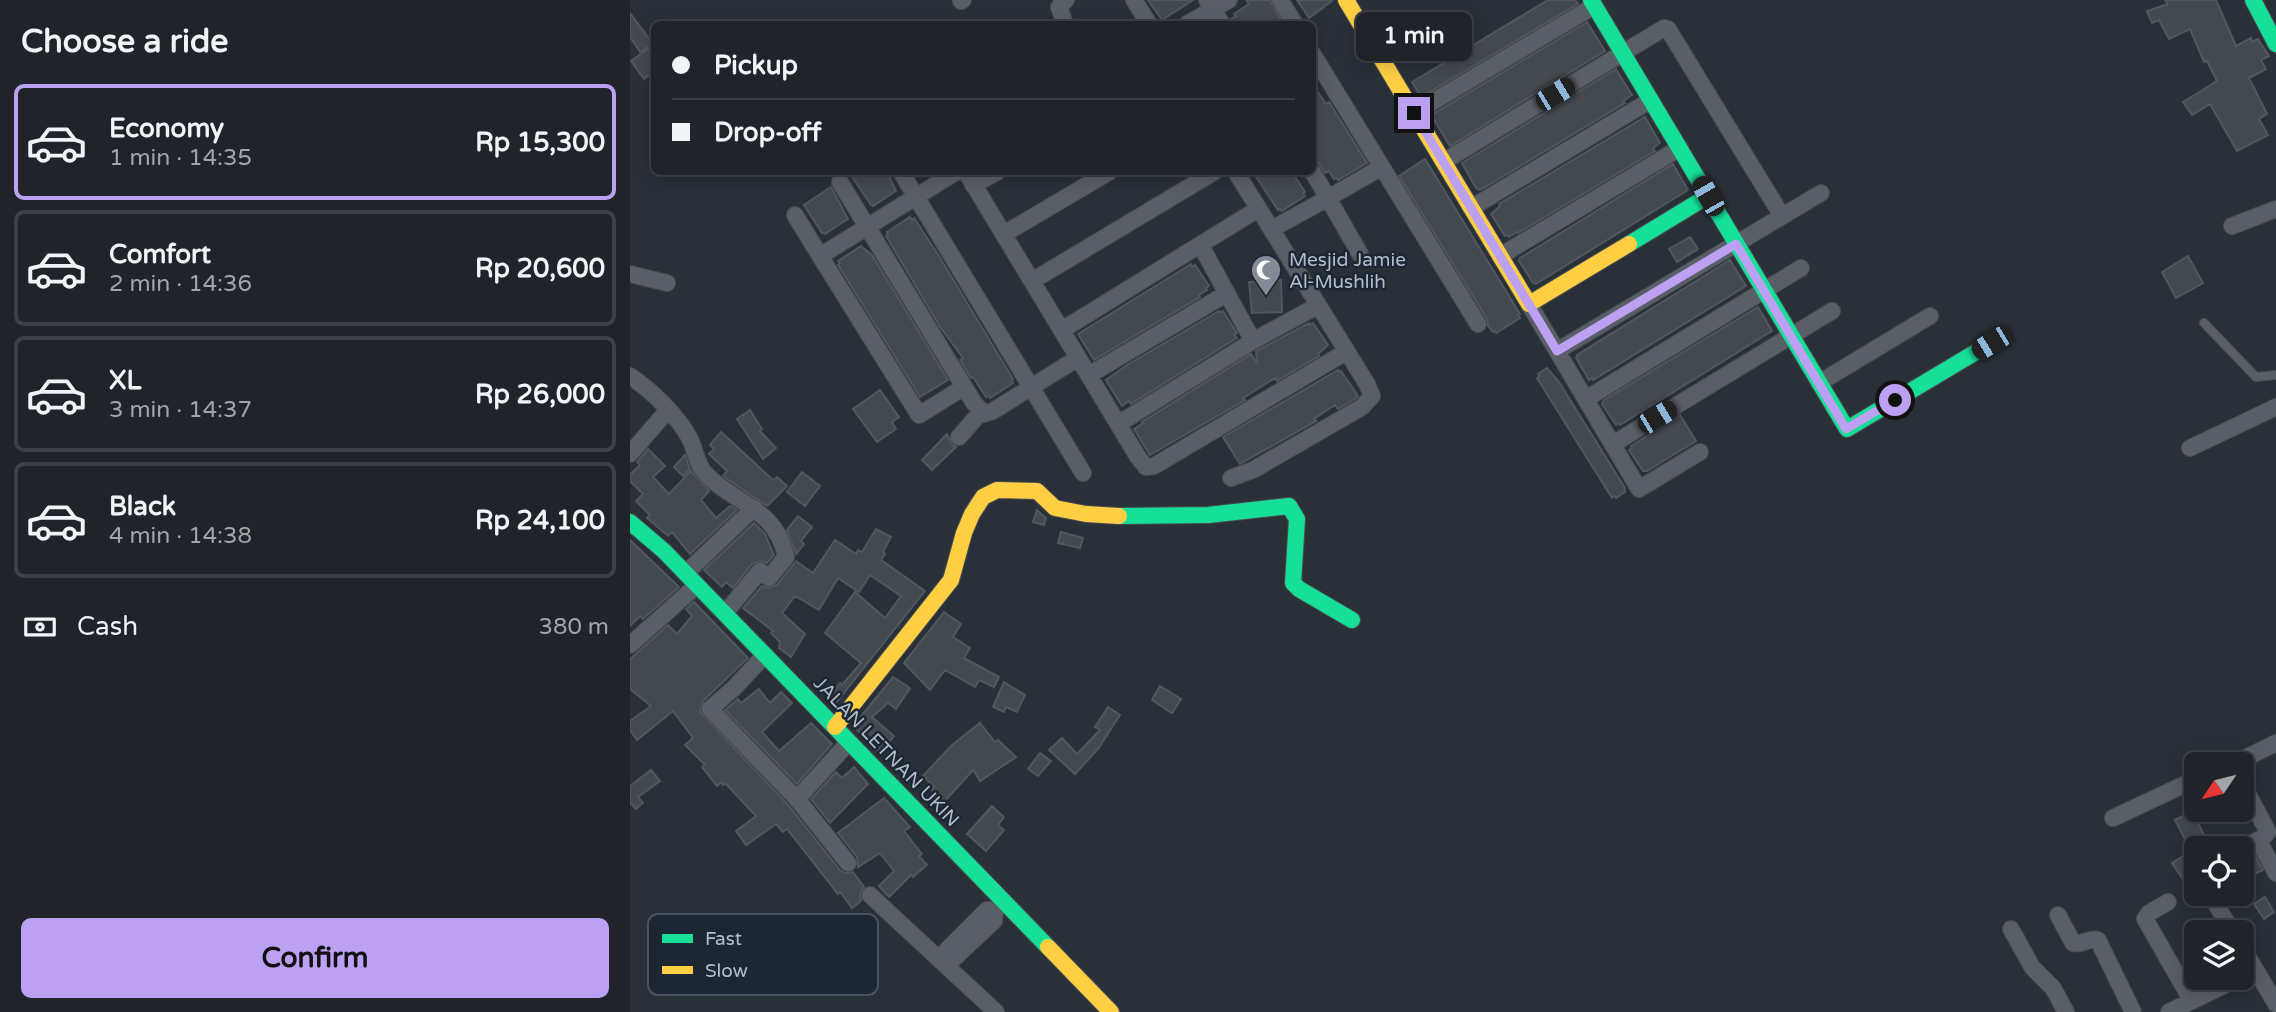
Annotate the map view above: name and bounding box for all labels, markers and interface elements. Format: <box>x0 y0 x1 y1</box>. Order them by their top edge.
callout: 1 min <box>1356 11 1472 60</box>
text: 1 min <box>1383 22 1445 50</box>
text: Choose a ride <box>21 23 228 61</box>
text: Pickup <box>714 50 798 81</box>
car <box>1532 74 1579 114</box>
route end <box>1398 97 1430 129</box>
icon: car <box>25 111 88 174</box>
text: Economy <box>109 113 224 144</box>
text: Drop-off <box>714 117 821 148</box>
text: Rp 15,300 <box>475 127 605 158</box>
text: 1 min · 14:35 <box>109 144 252 172</box>
car <box>1689 173 1728 219</box>
icon: car <box>25 237 88 300</box>
text: Comfort <box>109 239 211 270</box>
place label: Mesjid Jamie Al-Mushlih <box>1289 249 1406 293</box>
text: Rp 20,600 <box>475 253 605 284</box>
mosque icon: Mesjid Jamie Al-Mushlih <box>1249 253 1283 297</box>
text: 2 min · 14:36 <box>109 270 252 298</box>
car <box>1968 323 2015 363</box>
icon: car <box>25 363 88 426</box>
text: XL <box>109 365 141 396</box>
text: Rp 26,000 <box>475 379 605 410</box>
route start <box>1879 384 1911 416</box>
text: 3 min · 14:37 <box>109 396 252 424</box>
car <box>1634 397 1681 437</box>
icon: car <box>25 489 88 552</box>
text: Black <box>109 491 176 522</box>
text: Rp 24,100 <box>475 505 605 536</box>
text: 4 min · 14:38 <box>109 522 252 550</box>
icon: cash <box>21 608 59 646</box>
text: Cash <box>77 611 138 642</box>
text: 380 m <box>539 613 609 641</box>
street label: JALAN LETNAN UKIN <box>809 672 964 831</box>
north arrow <box>2184 752 2254 822</box>
map controls <box>2184 752 2254 990</box>
button: locate <box>2184 836 2254 906</box>
legend <box>648 914 878 995</box>
button: Confirm <box>21 918 609 998</box>
button: layers <box>2184 920 2254 990</box>
text: Fast <box>705 928 742 950</box>
text: Slow <box>705 960 748 982</box>

